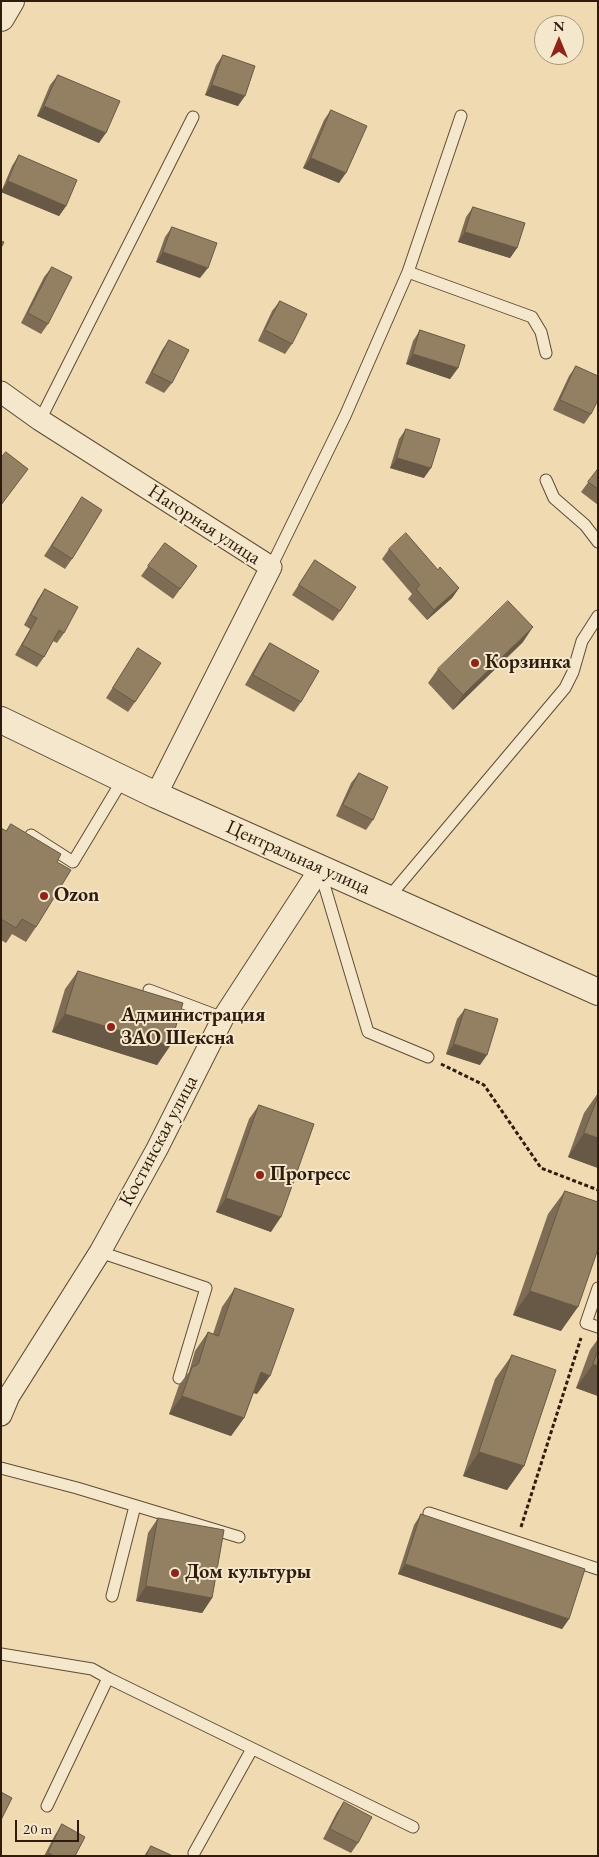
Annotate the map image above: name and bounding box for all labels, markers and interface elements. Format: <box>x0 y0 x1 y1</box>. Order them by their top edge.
north arrow <box>534 15 584 65</box>
text: N <box>553 17 565 35</box>
street label: Нагорная улица <box>143 480 265 570</box>
place label: Корзинка <box>485 651 571 675</box>
marker: Корзинка <box>469 657 481 669</box>
street label: Центральная улица <box>222 815 374 901</box>
place label: Ozon <box>54 884 99 908</box>
marker: Ozon <box>38 890 50 902</box>
place label: Администрация ЗАО Шексна <box>121 1004 266 1051</box>
marker: Администрация ЗАО Шексна <box>105 1021 117 1033</box>
street label: Костинская улица <box>114 1071 204 1211</box>
place label: Прогресс <box>270 1163 351 1187</box>
marker: Прогресс <box>254 1169 266 1181</box>
place label: Дом культуры <box>185 1561 311 1585</box>
marker: Дом культуры <box>169 1567 181 1579</box>
scale bar <box>18 1810 81 1842</box>
text: 20 m <box>23 1819 52 1838</box>

